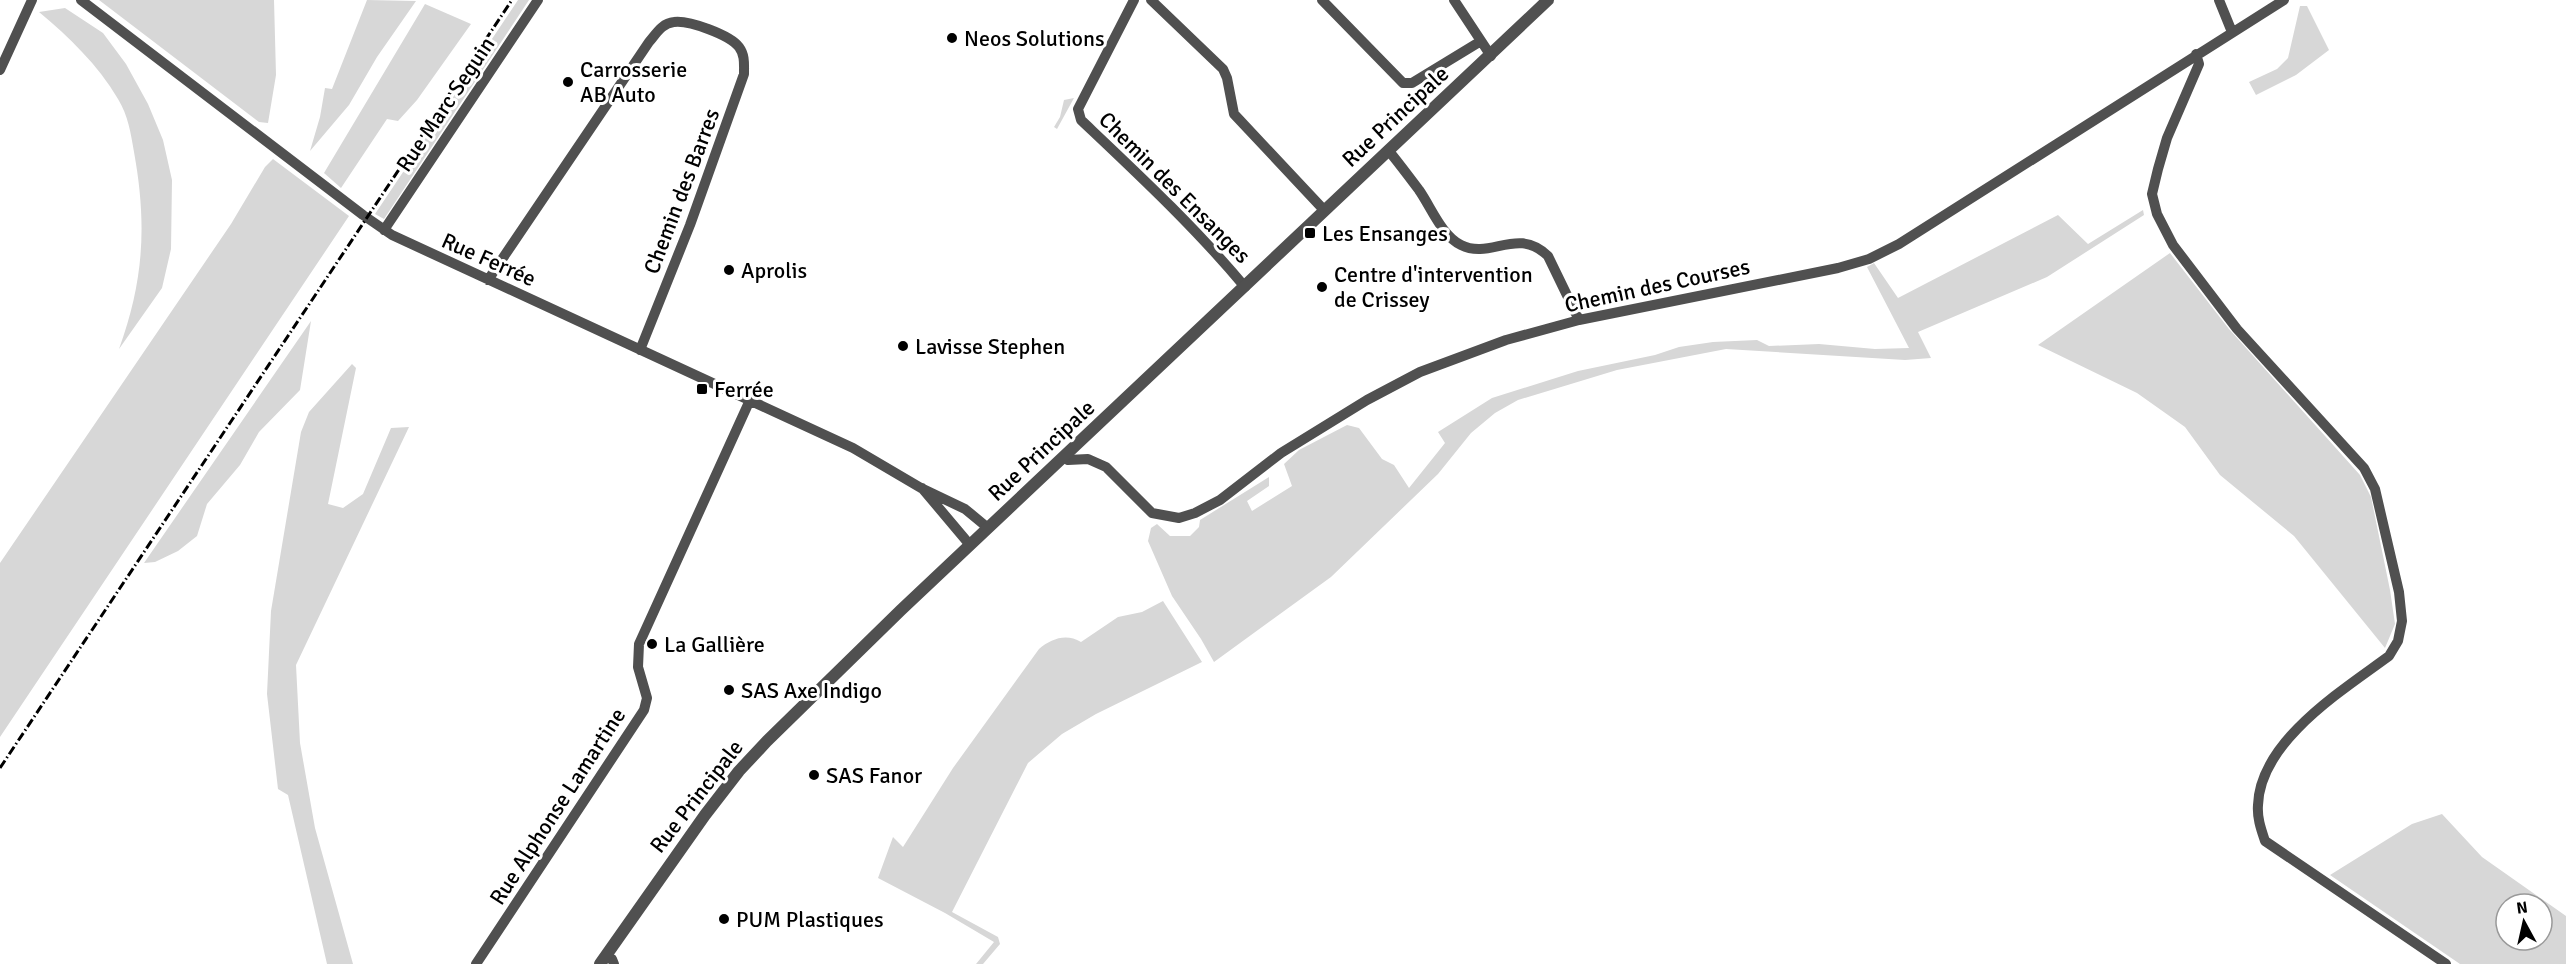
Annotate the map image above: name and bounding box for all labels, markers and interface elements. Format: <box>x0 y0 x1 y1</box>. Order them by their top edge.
place label: Neos Solutions <box>964 25 1105 52</box>
marker: Neos Solutions <box>945 31 959 45</box>
street label: Rue Marc Seguin <box>390 32 501 177</box>
place label: Carrosserie AB Auto <box>580 56 687 108</box>
street label: Rue Principale <box>1336 60 1454 173</box>
marker: Carrosserie AB Auto <box>561 75 575 89</box>
street label: Chemin des Barres <box>638 105 725 278</box>
street label: Chemin des Ensanges <box>1093 106 1256 269</box>
place label: Les Ensanges <box>1322 220 1448 247</box>
marker: Les Ensanges <box>1303 226 1317 240</box>
street label: Rue Ferrée <box>438 227 540 292</box>
street label: Chemin des Courses <box>1562 253 1752 318</box>
place label: Aprolis <box>741 257 807 284</box>
place label: Centre d'intervention de Crissey <box>1334 261 1533 313</box>
marker: Aprolis <box>722 263 736 277</box>
marker: Centre d'intervention de Crissey <box>1315 280 1329 294</box>
place label: Lavisse Stephen <box>915 333 1065 360</box>
marker: Lavisse Stephen <box>896 339 910 353</box>
place label: Ferrée <box>714 376 774 403</box>
marker: Ferrée <box>695 382 709 396</box>
street label: Rue Principale <box>982 394 1100 507</box>
place label: La Gallière <box>664 631 765 658</box>
marker: La Gallière <box>645 637 659 651</box>
place label: SAS Axe Indigo <box>741 677 882 704</box>
marker: SAS Axe Indigo <box>722 683 736 697</box>
street label: Rue Alphonse Lamartine <box>484 703 631 910</box>
street label: Rue Principale <box>644 735 749 858</box>
place label: SAS Fanor <box>826 762 922 789</box>
marker: SAS Fanor <box>807 768 821 782</box>
north arrow <box>2494 892 2554 952</box>
text: N <box>2515 897 2529 919</box>
place label: PUM Plastiques <box>736 906 884 933</box>
marker: PUM Plastiques <box>717 912 731 926</box>

